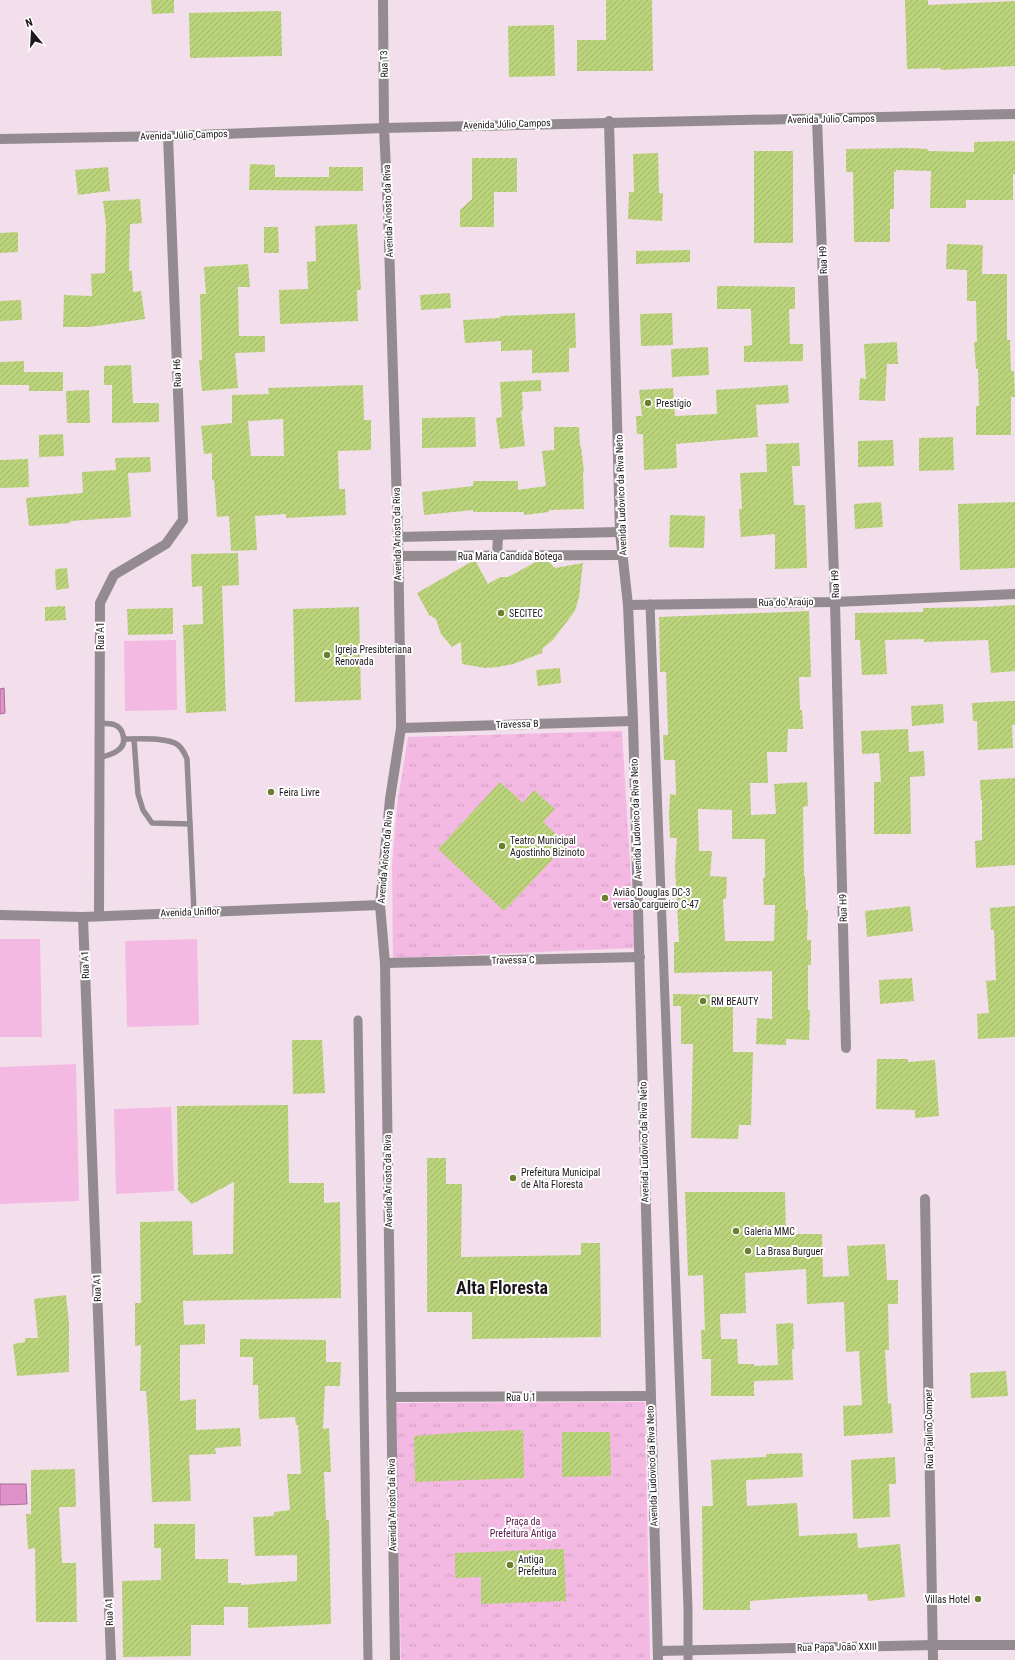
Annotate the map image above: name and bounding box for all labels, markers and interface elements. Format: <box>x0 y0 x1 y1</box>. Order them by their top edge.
north arrow <box>12 12 52 52</box>
text: N <box>24 16 35 30</box>
street label: Rua T3 <box>378 50 390 78</box>
street label: Avenida Júlio Campos <box>787 113 875 125</box>
street label: Avenida Júlio Campos <box>463 117 551 131</box>
street label: Avenida Júlio Campos <box>140 128 228 142</box>
street label: Avenida Ariosto da Riva <box>381 164 395 258</box>
street label: Rua H9 <box>817 246 829 274</box>
street label: Rua H6 <box>171 359 183 387</box>
marker: Prestígio <box>643 398 653 408</box>
place label: Prestígio <box>656 398 691 409</box>
street label: Avenida Ludovico da Riva Neto <box>613 434 629 556</box>
street label: Avenida Ariosto da Riva <box>391 487 403 581</box>
street label: Rua Maria Candida Botega <box>458 551 562 562</box>
street label: Rua H9 <box>829 570 841 598</box>
street label: Rua do Araújo <box>758 596 814 608</box>
marker: SECITEC <box>496 608 506 618</box>
place label: SECITEC <box>509 608 543 619</box>
street label: Rua A1 <box>95 622 106 650</box>
place label: Igreja Presibteriana Renovada <box>335 644 412 667</box>
marker: Igreja Presibteriana Renovada <box>322 650 332 660</box>
street label: Travessa B <box>495 718 539 730</box>
street label: Avenida Ludovico da Riva Neto <box>628 758 644 880</box>
marker: Feira Livre <box>266 787 276 797</box>
place label: Feira Livre <box>279 787 320 798</box>
street label: Avenida Ariosto da Riva <box>375 810 395 904</box>
place label: Teatro Municipal Agostinho Bizinoto <box>510 835 585 858</box>
marker: Teatro Municipal Agostinho Bizinoto <box>497 841 507 851</box>
place label: Avião Douglas DC-3 versão cargueiro C-47 <box>613 887 699 910</box>
marker: Avião Douglas DC-3 versão cargueiro C-47 <box>600 893 610 903</box>
street label: Rua H9 <box>837 894 849 922</box>
street label: Avenida Uniflor <box>160 905 220 919</box>
street label: Rua A1 <box>79 951 91 979</box>
street label: Travessa C <box>491 954 535 966</box>
marker: RM BEAUTY <box>698 996 708 1006</box>
place label: RM BEAUTY <box>711 996 759 1007</box>
street label: Avenida Ludovico da Riva Neto <box>637 1081 651 1203</box>
street label: Avenida Ariosto da Riva <box>382 1134 394 1228</box>
place label: Prefeitura Municipal de Alta Floresta <box>521 1167 600 1190</box>
marker: Prefeitura Municipal de Alta Floresta <box>508 1173 518 1183</box>
marker: Galeria MMC <box>731 1226 741 1236</box>
place label: Galeria MMC <box>744 1226 795 1237</box>
marker: La Brasa Burguer <box>743 1246 753 1256</box>
place label: La Brasa Burguer <box>756 1246 823 1257</box>
street label: Rua A1 <box>91 1274 103 1302</box>
district label: Alta Floresta <box>456 1277 548 1298</box>
street label: Rua Paulino Comper <box>923 1389 935 1469</box>
street label: Rua U 1 <box>506 1392 536 1403</box>
street label: Avenida Ludovico da Riva Neto <box>644 1405 660 1527</box>
street label: Avenida Ariosto da Riva <box>386 1458 398 1552</box>
park label: Praça da Prefeitura Antiga <box>490 1516 556 1539</box>
place label: Antiga Prefeitura <box>518 1554 557 1577</box>
marker: Antiga Prefeitura <box>505 1560 515 1570</box>
place label: Villas Hotel <box>925 1594 970 1605</box>
marker: Villas Hotel <box>973 1594 983 1604</box>
street label: Rua A1 <box>103 1598 115 1626</box>
street label: Rua Papa João XXIII <box>797 1641 877 1653</box>

